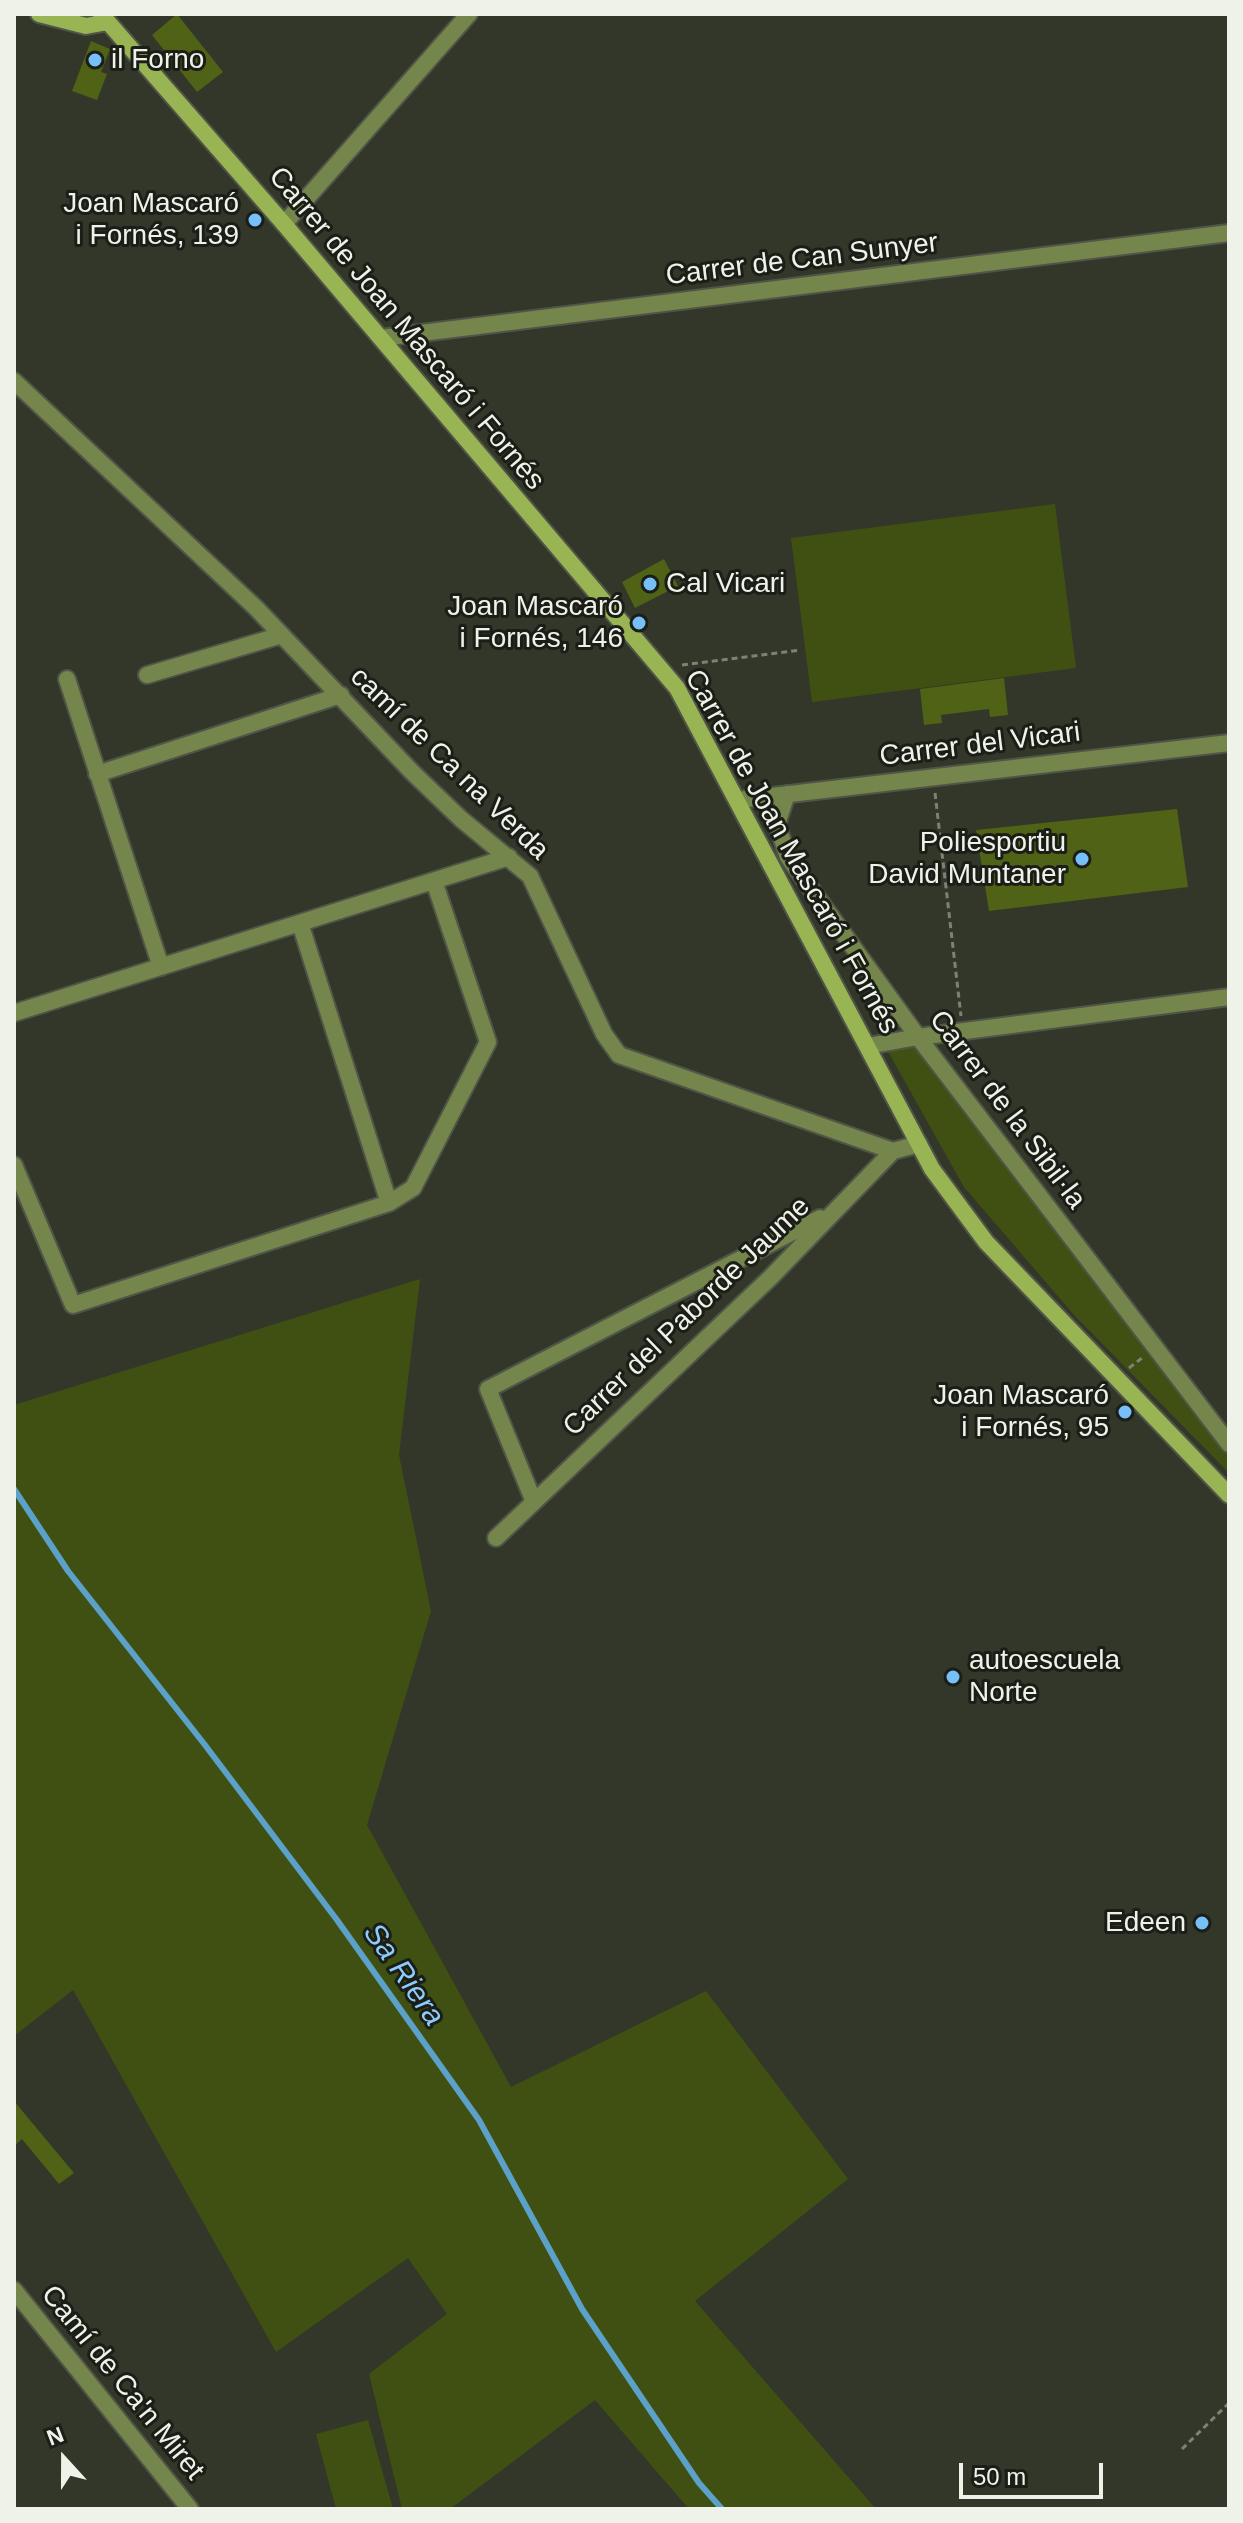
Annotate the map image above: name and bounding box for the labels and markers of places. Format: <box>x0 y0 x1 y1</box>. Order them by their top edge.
place label: il Forno <box>111 43 204 77</box>
marker: il Forno <box>86 51 104 69</box>
place label: Joan Mascaró i Fornés, 139 <box>63 187 239 253</box>
marker: Joan Mascaró i Fornés, 139 <box>246 211 264 229</box>
place label: Cal Vicari <box>666 567 785 601</box>
marker: Cal Vicari <box>641 575 659 593</box>
place label: Joan Mascaró i Fornés, 146 <box>447 590 623 656</box>
marker: Joan Mascaró i Fornés, 146 <box>630 614 648 632</box>
place label: Poliesportiu David Muntaner <box>868 826 1066 892</box>
marker: Poliesportiu David Muntaner <box>1073 850 1091 868</box>
place label: Joan Mascaró i Fornés, 95 <box>933 1379 1109 1445</box>
marker: Joan Mascaró i Fornés, 95 <box>1116 1403 1134 1421</box>
place label: autoescuela Norte <box>969 1644 1120 1710</box>
marker: autoescuela Norte <box>944 1668 962 1686</box>
place label: Edeen <box>1105 1906 1186 1940</box>
marker: Edeen <box>1193 1914 1211 1932</box>

